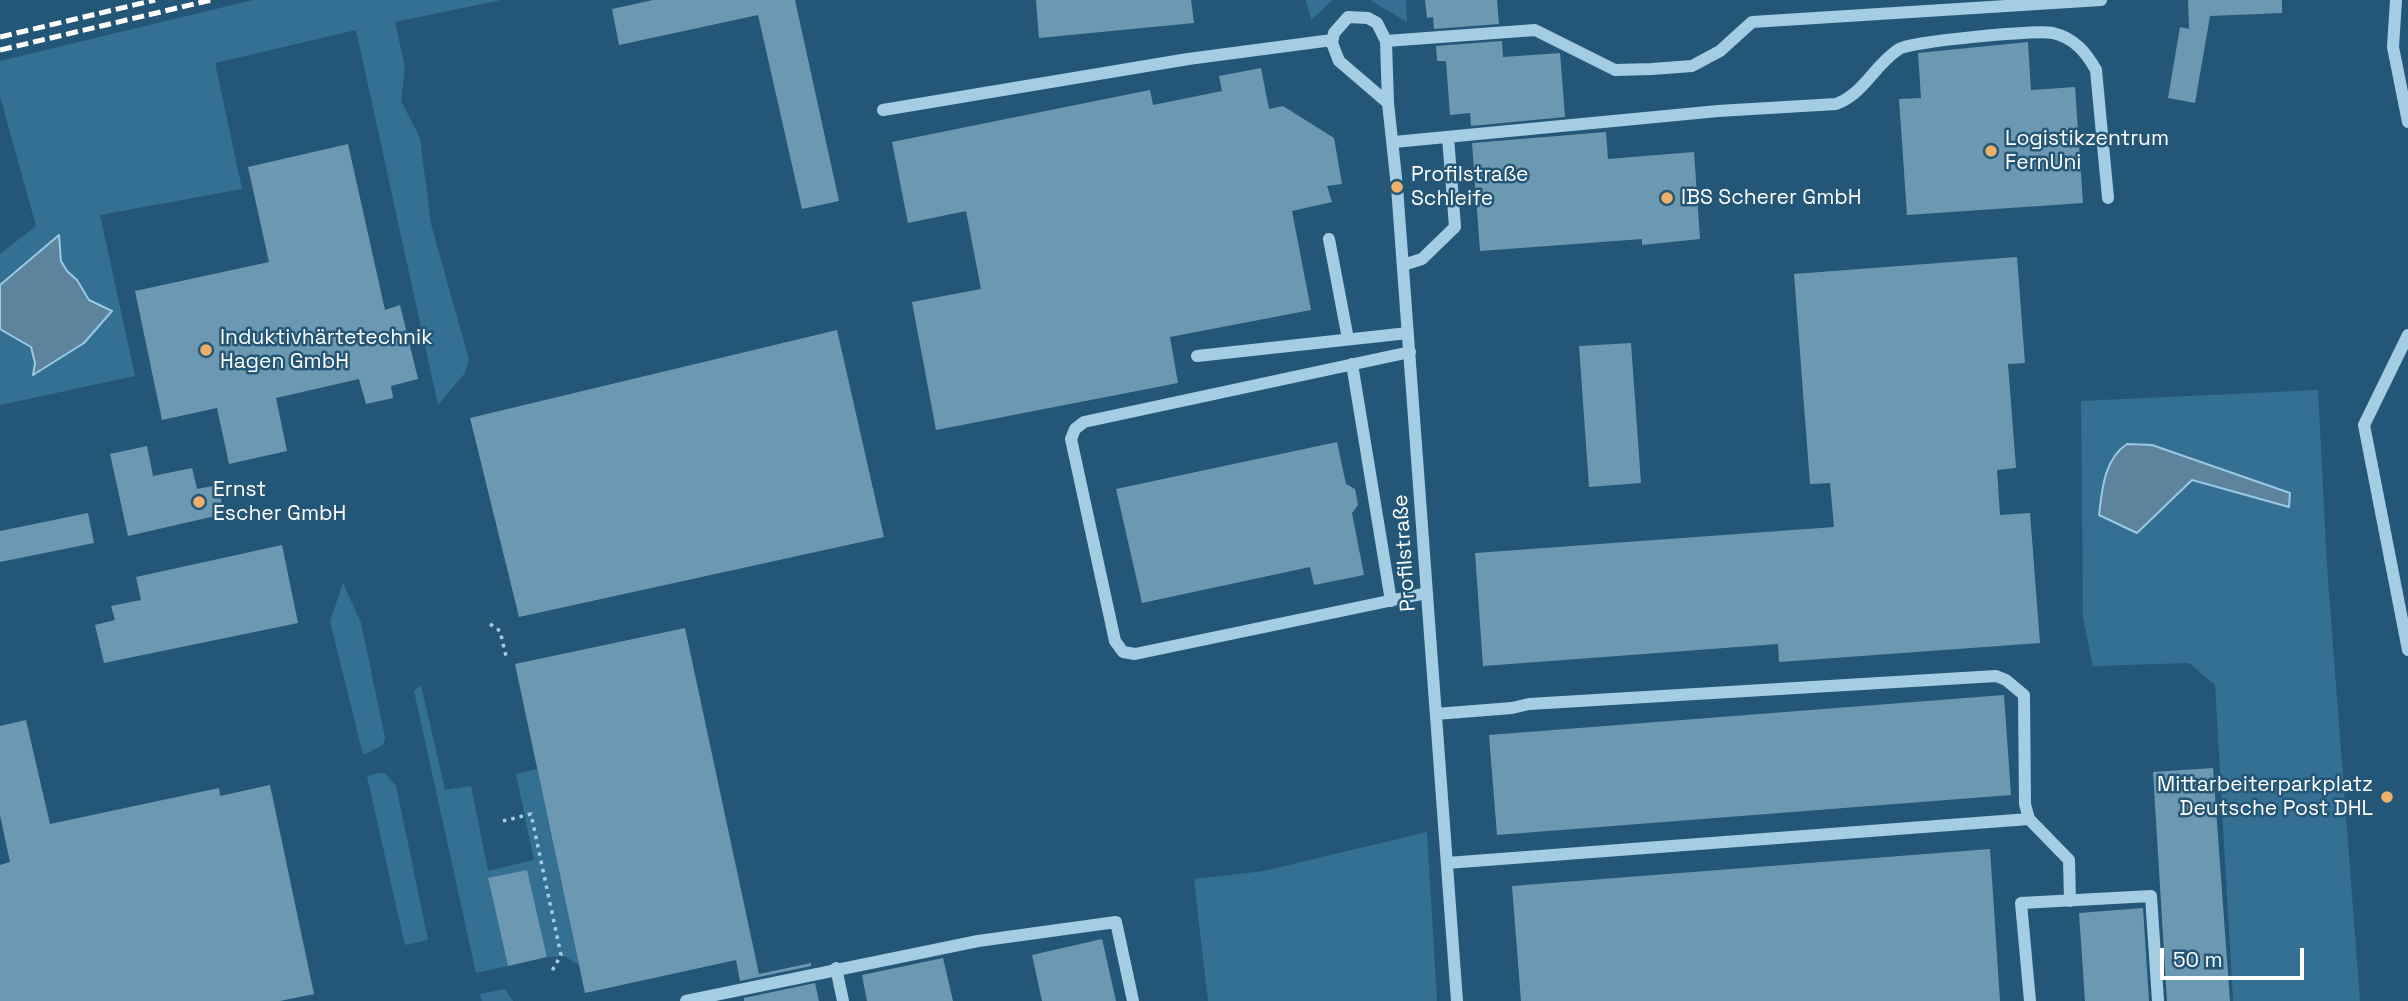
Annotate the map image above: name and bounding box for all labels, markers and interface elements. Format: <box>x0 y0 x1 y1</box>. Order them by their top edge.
place label: Logistikzentrum FernUni <box>2005 126 2169 176</box>
marker: Logistikzentrum FernUni <box>1983 143 1999 159</box>
place label: Profilstraße Schleife <box>1411 162 1529 212</box>
marker: Profilstraße Schleife <box>1389 179 1405 195</box>
place label: IBS Scherer GmbH <box>1681 185 1862 211</box>
marker: IBS Scherer GmbH <box>1659 190 1675 206</box>
place label: Induktivhärtetechnik Hagen GmbH <box>220 325 432 375</box>
marker: Induktivhärtetechnik Hagen GmbH <box>198 342 214 358</box>
place label: Ernst Escher GmbH <box>213 477 346 527</box>
street label: Profilstraße <box>1388 493 1422 613</box>
marker: Ernst Escher GmbH <box>191 494 207 510</box>
place label: Mittarbeiterparkplatz Deutsche Post DHL <box>2157 772 2373 822</box>
marker: Mittarbeiterparkplatz Deutsche Post DHL <box>2379 789 2395 805</box>
scale bar <box>2163 934 2306 978</box>
text: 50 m <box>2173 946 2223 973</box>

